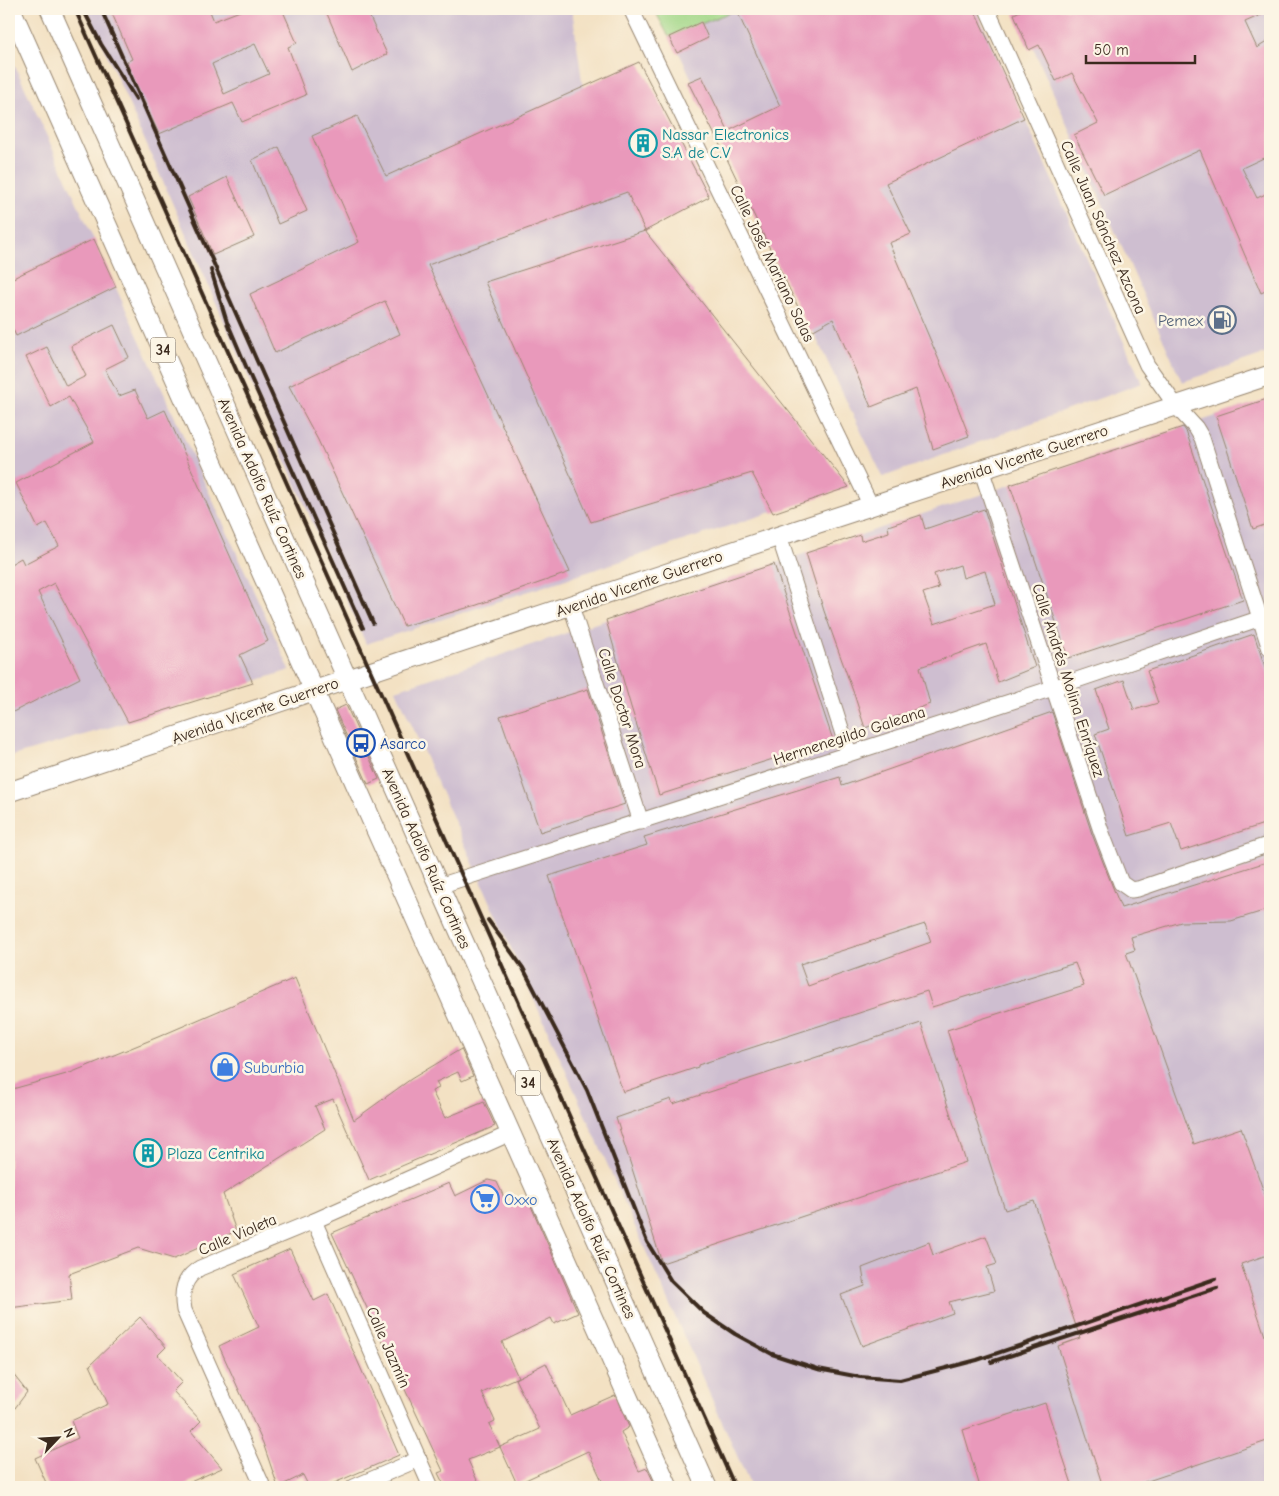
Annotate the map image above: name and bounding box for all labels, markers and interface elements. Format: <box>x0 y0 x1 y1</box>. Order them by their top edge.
scale bar <box>1086 32 1195 64</box>
text: 50 m <box>1094 41 1129 59</box>
place label: Nassar Electronics S.A de C.V <box>662 126 789 162</box>
building icon: Nassar Electronics S.A de C.V <box>628 128 658 158</box>
street label: Calle Juan Sánchez Azcona <box>1057 138 1150 317</box>
street label: Calle José Mariano Salas <box>726 182 818 345</box>
fuel station icon: Pemex <box>1207 305 1237 335</box>
place label: Pemex <box>1158 312 1203 330</box>
road number: 34 <box>150 338 176 362</box>
street label: Avenida Adolfo Ruíz Cortines <box>214 395 310 582</box>
street label: Avenida Vicente Guerrero <box>938 421 1110 493</box>
street label: Avenida Vicente Guerrero <box>554 547 725 621</box>
street label: Calle Andrés Molina Enríquez <box>1028 581 1108 779</box>
street label: Calle Doctor Mora <box>594 646 650 771</box>
street label: Avenida Vicente Guerrero <box>170 674 341 748</box>
street label: Hermenegildo Galeana <box>771 703 927 769</box>
bus stop icon: Asarco <box>346 728 376 758</box>
place label: Asarco <box>380 735 426 753</box>
street label: Avenida Adolfo Ruíz Cortines <box>378 765 474 952</box>
shop icon: Suburbia <box>210 1052 240 1082</box>
place label: Suburbia <box>244 1059 305 1077</box>
road number: 34 <box>516 1070 540 1096</box>
street label: Avenida Adolfo Ruíz Cortines <box>543 1135 639 1322</box>
building icon: Plaza Centrika <box>133 1138 163 1168</box>
place label: Plaza Centrika <box>167 1145 265 1163</box>
supermarket icon: Oxxo <box>470 1184 500 1214</box>
place label: Oxxo <box>504 1191 538 1209</box>
street label: Calle Violeta <box>196 1210 279 1259</box>
street label: Calle Jazmín <box>362 1304 414 1391</box>
north arrow <box>32 1414 82 1464</box>
text: N <box>60 1425 79 1440</box>

